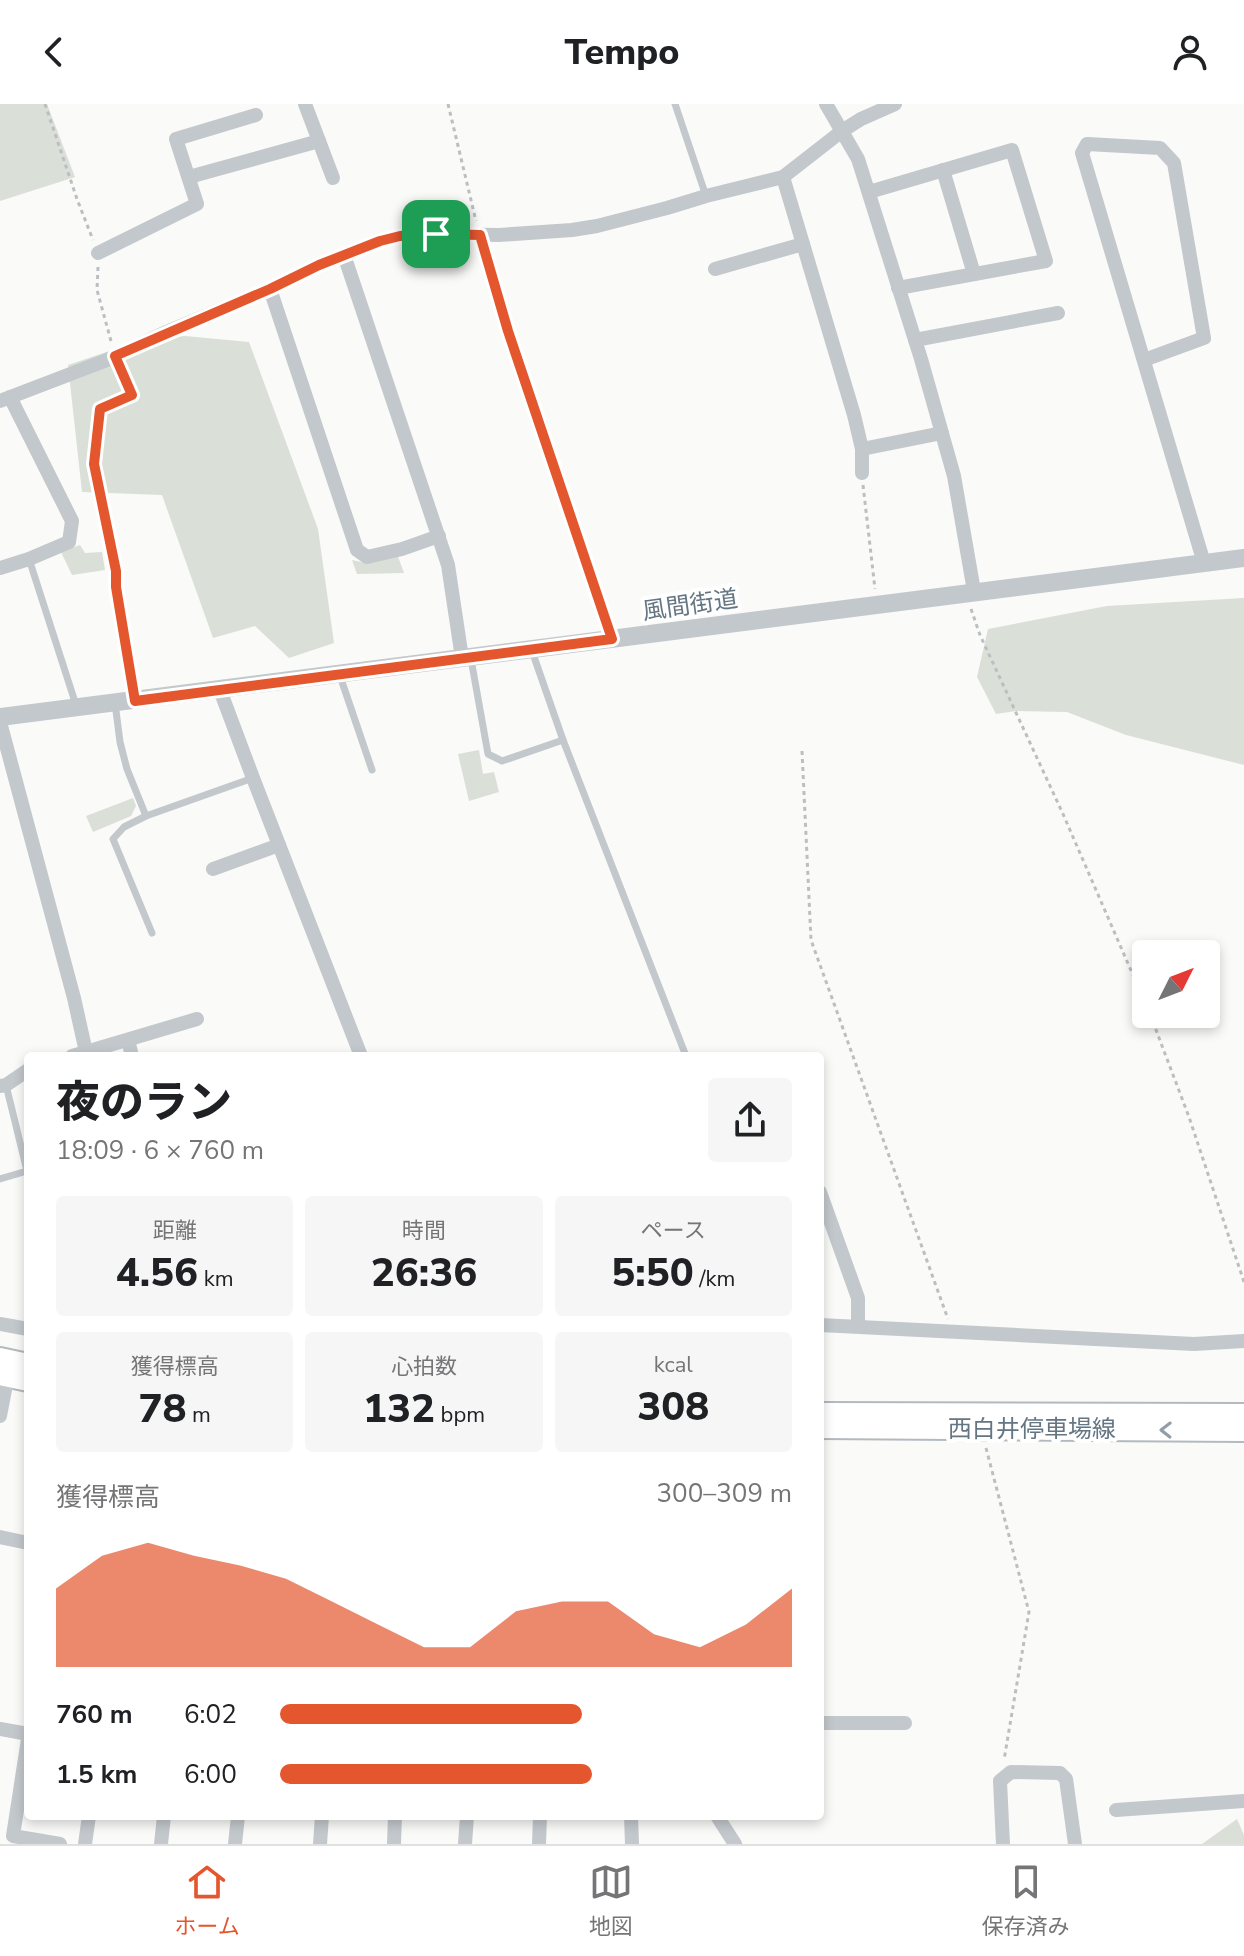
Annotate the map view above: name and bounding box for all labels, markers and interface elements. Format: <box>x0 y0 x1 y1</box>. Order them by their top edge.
text: Tempo <box>565 28 679 77</box>
icon: back <box>32 30 76 74</box>
icon: person <box>1168 30 1212 74</box>
pin <box>402 200 470 268</box>
icon: arrive <box>414 212 458 256</box>
street label: 風間街道 <box>640 582 740 628</box>
north arrow <box>1132 940 1220 1028</box>
map controls <box>1132 940 1220 1028</box>
text: 夜のラン <box>56 1073 232 1133</box>
button: share <box>708 1078 792 1162</box>
text: 18:09 · 6 × 760 m <box>56 1133 264 1168</box>
text: 距離 <box>153 1216 197 1246</box>
text: 時間 <box>402 1216 446 1246</box>
text: ペース <box>641 1216 706 1246</box>
text: 4.56 <box>116 1246 198 1300</box>
text: 26:36 <box>371 1246 477 1300</box>
text: 5:50 <box>611 1246 694 1300</box>
text: km <box>198 1264 234 1294</box>
text: /km <box>694 1264 735 1294</box>
text: kcal <box>654 1350 693 1380</box>
text: 獲得標高 <box>131 1352 219 1382</box>
text: 心拍数 <box>391 1352 457 1382</box>
text: 308 <box>637 1380 709 1434</box>
text: 78 <box>138 1382 186 1436</box>
text: 132 <box>363 1382 435 1436</box>
text: m <box>186 1400 211 1430</box>
text: bpm <box>435 1400 485 1430</box>
street label: 西白井停車場線 <box>948 1413 1116 1445</box>
one-way arrow <box>1159 1421 1172 1439</box>
text: 300–309 m <box>656 1476 792 1511</box>
text: 獲得標高 <box>56 1480 160 1515</box>
text: 760 m <box>56 1697 133 1732</box>
text: 6:02 <box>184 1697 237 1732</box>
text: 1.5 km <box>56 1757 137 1792</box>
text: 6:00 <box>184 1757 237 1792</box>
tab: ホーム <box>174 1860 240 1942</box>
tab: 地図 <box>589 1860 633 1942</box>
tab: 保存済み <box>982 1860 1070 1942</box>

